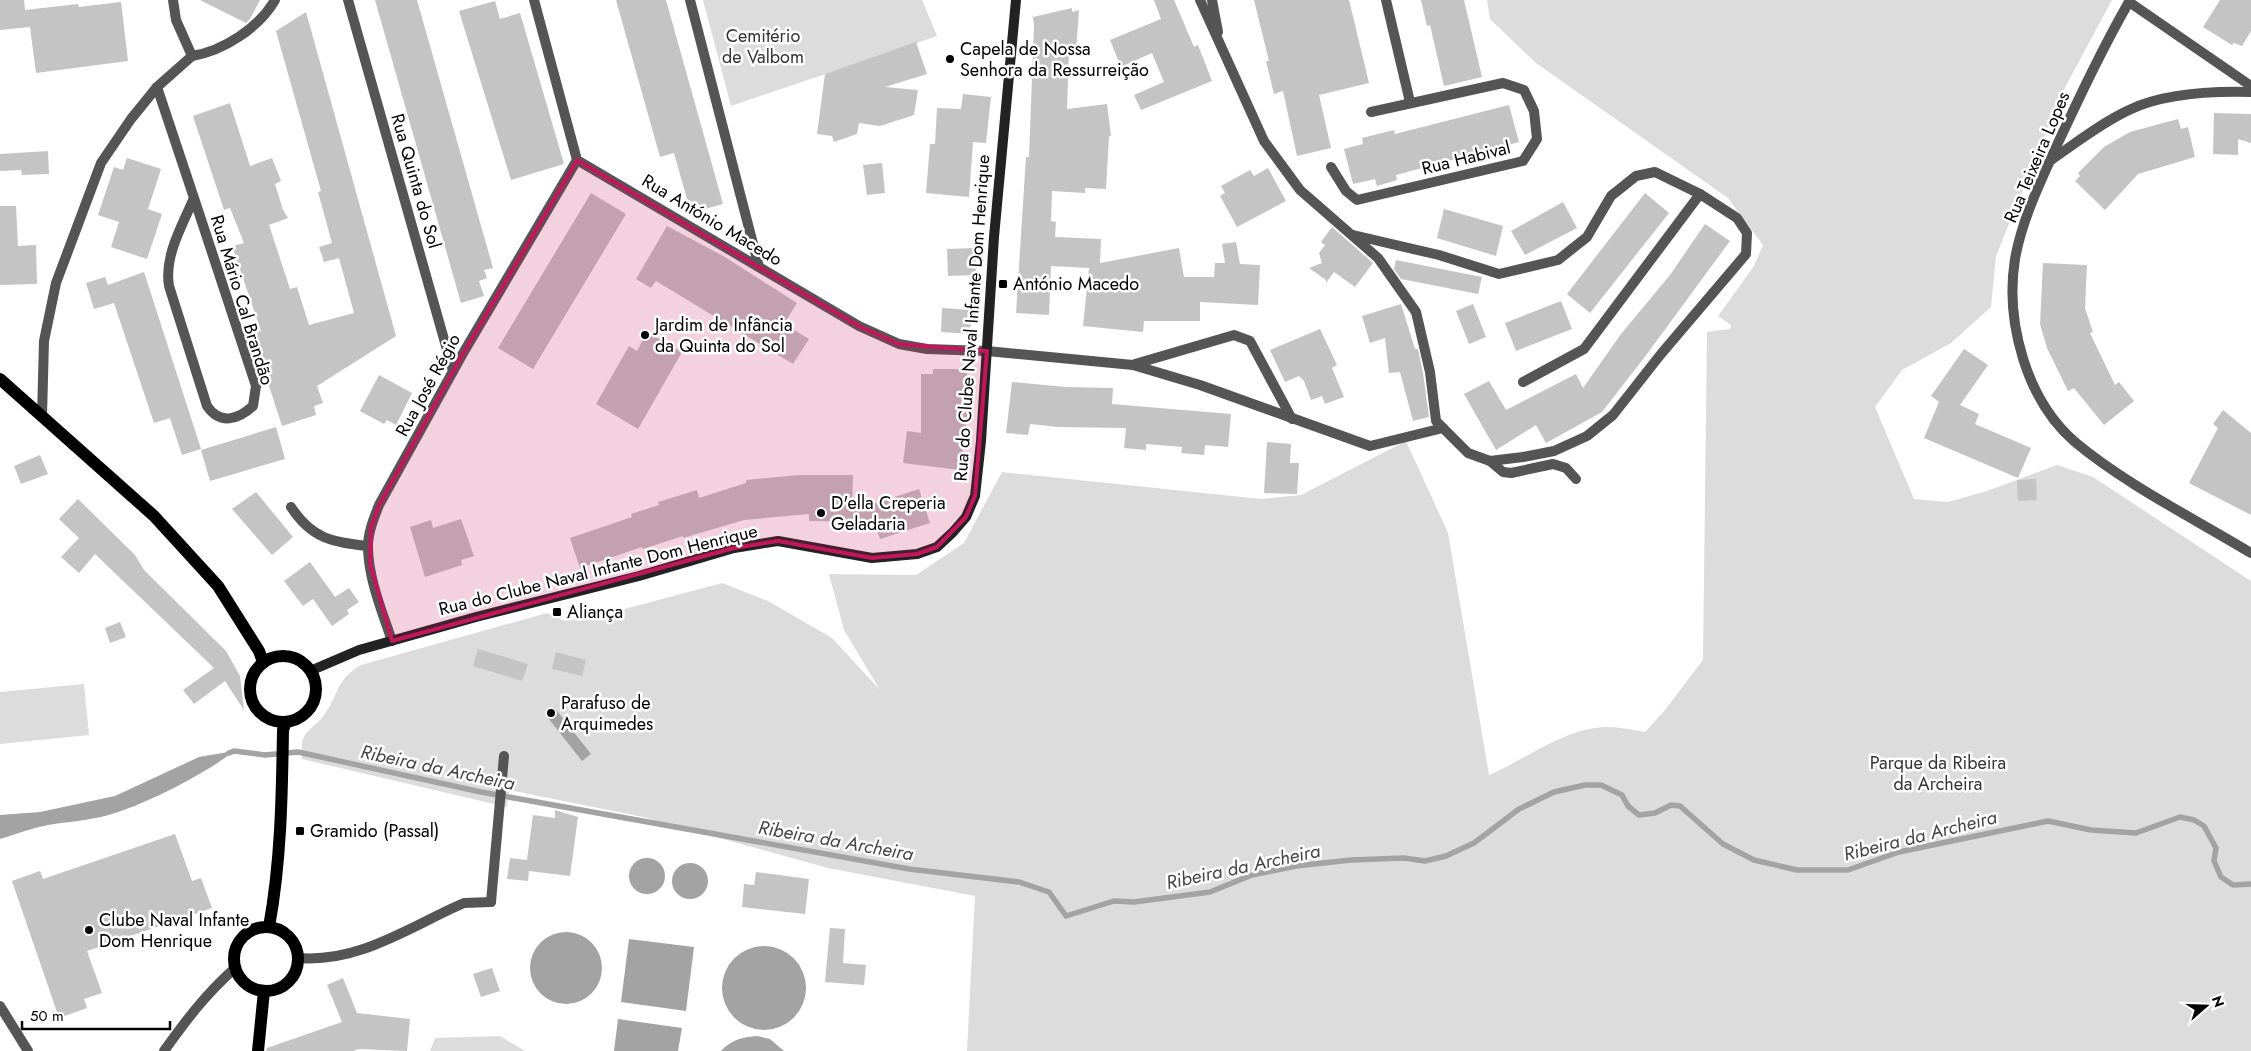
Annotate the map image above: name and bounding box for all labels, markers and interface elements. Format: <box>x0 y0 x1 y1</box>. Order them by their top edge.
park label: Cemitério de Valbom <box>722 23 804 70</box>
place label: Capela de Nossa Senhora da Ressurreição <box>960 36 1149 83</box>
marker: Capela de Nossa Senhora da Ressurreição <box>944 53 956 65</box>
street label: Rua Teixeira Lopes <box>1998 87 2076 227</box>
street label: Rua Quinta do Sol <box>384 111 448 251</box>
street label: Rua Habival <box>1419 134 1513 182</box>
street label: Rua do Clube Naval Infante Dom Henrique <box>948 154 996 482</box>
street label: Rua António Macedo <box>637 168 787 272</box>
street label: Rua Mário Cal Brandão <box>204 212 280 388</box>
place label: António Macedo <box>1013 271 1139 297</box>
marker: António Macedo <box>997 278 1009 290</box>
place label: Jardim de Infância da Quinta do Sol <box>653 312 793 359</box>
street label: Rua José Régio <box>389 329 467 441</box>
marker: Jardim de Infância da Quinta do Sol <box>639 329 651 341</box>
place label: D'ella Creperia Geladaria <box>831 490 946 537</box>
marker: D'ella Creperia Geladaria <box>815 507 827 519</box>
street label: Rua do Clube Naval Infante Dom Henrique <box>436 518 760 622</box>
place label: Aliança <box>567 599 623 625</box>
marker: Aliança <box>551 606 563 618</box>
place label: Parafuso de Arquimedes <box>561 690 653 737</box>
marker: Parafuso de Arquimedes <box>545 707 557 719</box>
water label: Ribeira da Archeira <box>358 738 518 797</box>
park label: Parque da Ribeira da Archeira <box>1870 750 2006 797</box>
water label: Ribeira da Archeira <box>1841 803 2000 868</box>
water label: Ribeira da Archeira <box>756 814 916 868</box>
place label: Gramido (Passal) <box>310 818 439 844</box>
marker: Gramido (Passal) <box>294 825 306 837</box>
water label: Ribeira da Archeira <box>1164 837 1323 896</box>
place label: Clube Naval Infante Dom Henrique <box>99 907 249 954</box>
marker: Clube Naval Infante Dom Henrique <box>83 924 95 936</box>
north arrow <box>2181 981 2231 1031</box>
text: N <box>2207 993 2230 1010</box>
scale bar <box>22 998 170 1030</box>
text: 50 m <box>30 1005 64 1027</box>

